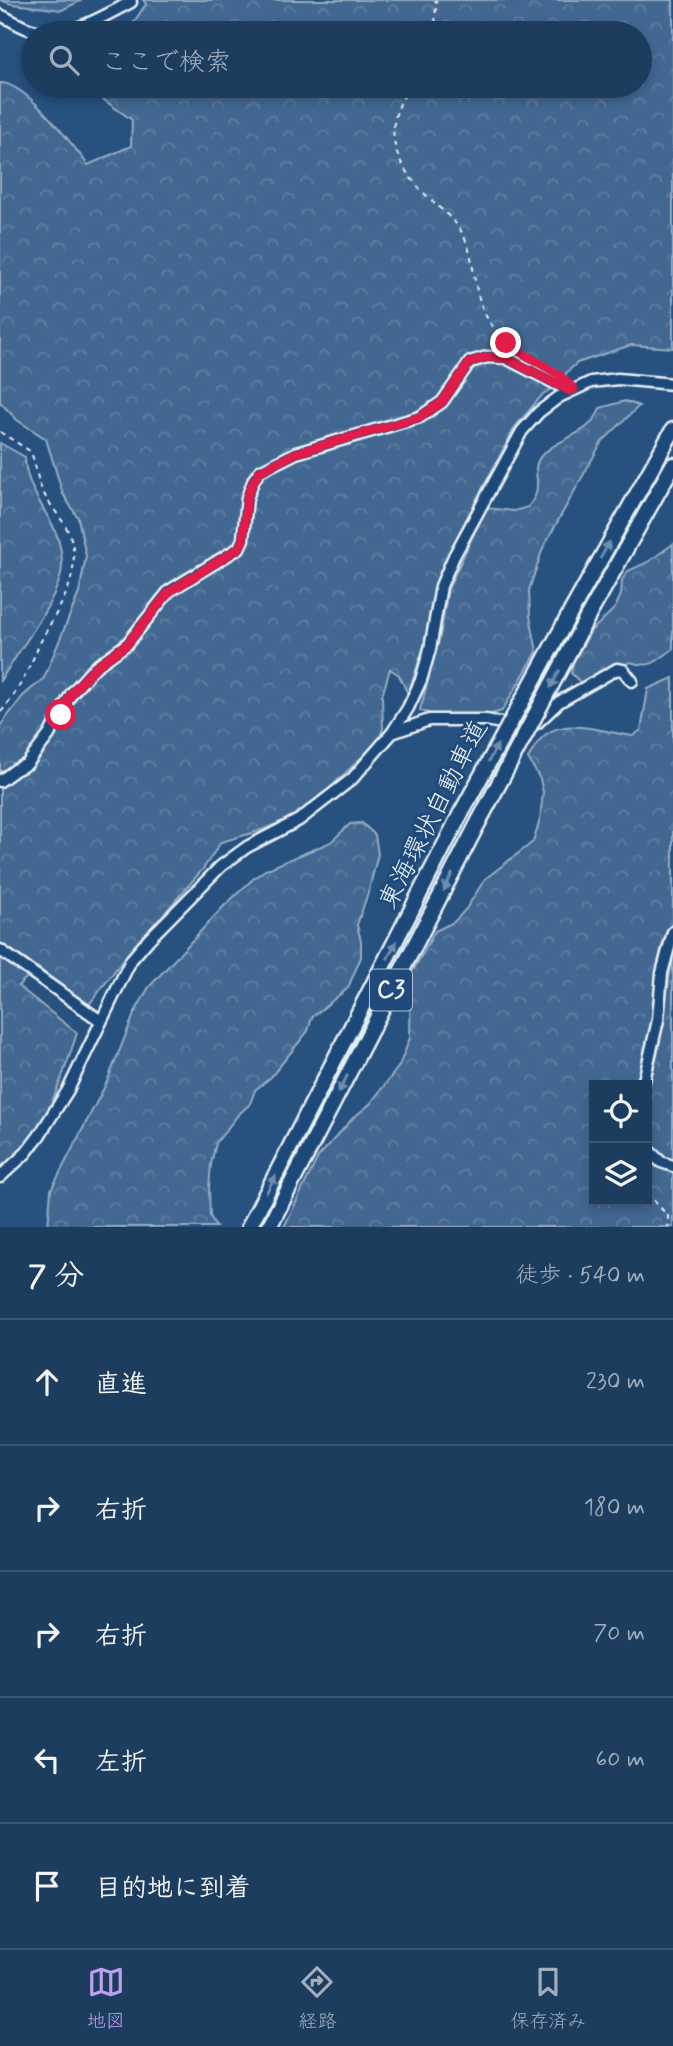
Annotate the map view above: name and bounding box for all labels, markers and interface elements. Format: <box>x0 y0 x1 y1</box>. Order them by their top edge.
search box <box>21 21 652 98</box>
icon: search <box>45 41 83 79</box>
text: ここで検索 <box>101 46 231 80</box>
route end <box>490 327 521 358</box>
one-way arrow <box>599 540 611 560</box>
one-way arrow <box>550 669 562 689</box>
route start <box>45 699 76 730</box>
street label: 東海環状自動車道 <box>372 715 496 915</box>
one-way arrow <box>488 743 499 763</box>
one-way arrow <box>442 872 453 892</box>
one-way arrow <box>386 940 397 960</box>
road number: C3 <box>370 970 412 1010</box>
one-way arrow <box>337 1074 348 1094</box>
map controls <box>589 1080 652 1206</box>
button: locate <box>589 1080 652 1143</box>
button: layers <box>589 1143 652 1206</box>
one-way arrow <box>265 1174 277 1194</box>
text: 7 分 <box>28 1257 84 1296</box>
text: 徒歩 · 540 m <box>515 1261 645 1291</box>
icon: ahead <box>28 1363 66 1401</box>
text: 230 m <box>586 1367 645 1397</box>
text: 直進 <box>95 1368 147 1402</box>
icon: right <box>28 1489 66 1527</box>
text: 180 m <box>584 1493 645 1523</box>
text: 右折 <box>95 1494 147 1528</box>
icon: right <box>28 1615 66 1653</box>
text: 70 m <box>593 1619 645 1649</box>
text: 右折 <box>95 1620 147 1654</box>
icon: left <box>28 1741 66 1779</box>
text: 60 m <box>596 1745 645 1775</box>
text: 左折 <box>95 1746 147 1780</box>
icon: arrive <box>28 1867 66 1905</box>
text: 目的地に到着 <box>95 1872 251 1906</box>
tab: 地図 <box>87 1963 125 2034</box>
tab: 経路 <box>298 1963 336 2034</box>
tab: 保存済み <box>510 1963 586 2034</box>

